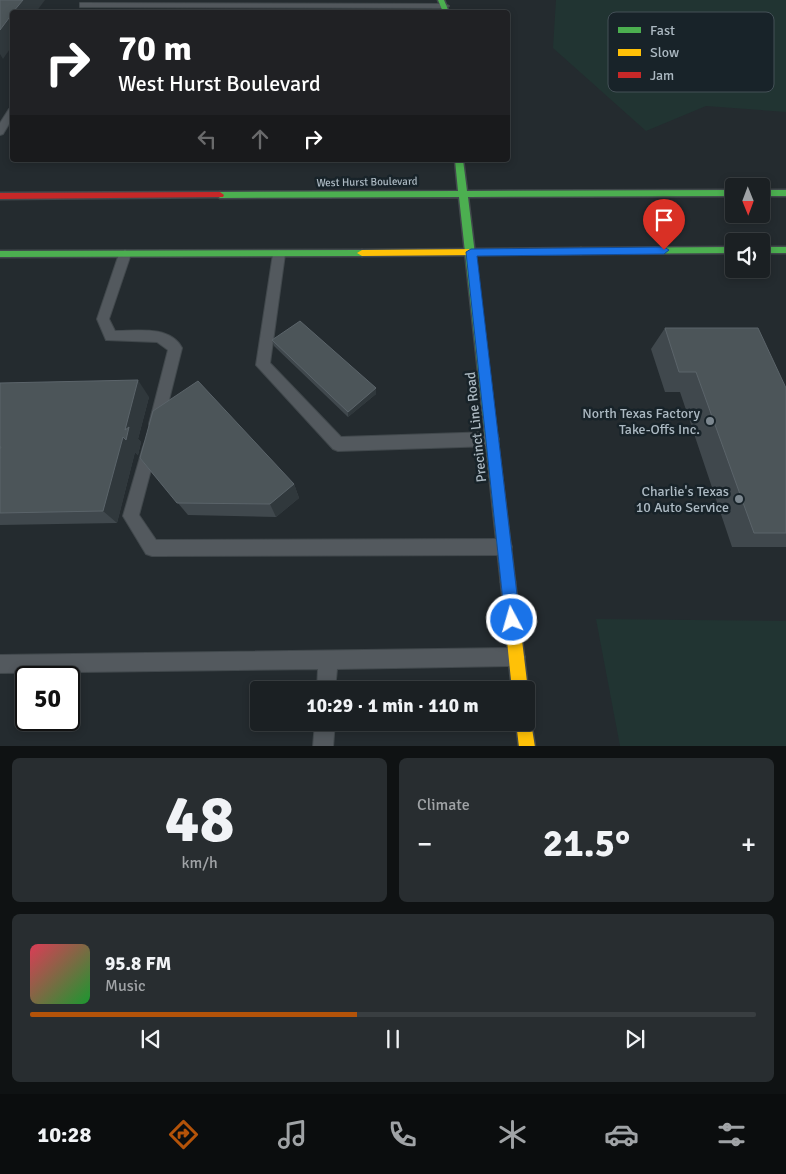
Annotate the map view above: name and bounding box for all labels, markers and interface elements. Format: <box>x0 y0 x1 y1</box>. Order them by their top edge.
legend <box>608 12 774 92</box>
text: Fast <box>650 22 675 39</box>
text: 70 m <box>118 27 192 70</box>
icon: right <box>35 30 100 95</box>
text: Slow <box>650 44 679 61</box>
text: Jam <box>650 67 674 84</box>
text: West Hurst Boulevard <box>118 70 321 97</box>
icon: left <box>193 125 221 153</box>
icon: ahead <box>246 125 274 153</box>
icon: right <box>299 125 327 153</box>
street label: West Hurst Boulevard <box>316 175 418 189</box>
north arrow <box>725 178 770 222</box>
map controls <box>725 178 770 278</box>
pin <box>643 199 685 250</box>
icon: arrive <box>650 206 678 234</box>
button: sound <box>725 233 770 278</box>
street label: Precinct Line Road <box>462 371 490 483</box>
place label: North Texas Factory Take-Offs Inc. <box>582 405 700 438</box>
marker: North Texas Factory Take-Offs Inc. <box>704 415 716 427</box>
place label: Charlie's Texas 10 Auto Service <box>636 483 729 516</box>
marker: Charlie's Texas 10 Auto Service <box>733 493 745 505</box>
position arrow <box>485 593 537 645</box>
speed limit sign: 50 <box>15 666 80 731</box>
text: 10:29 · 1 min · 110 m <box>306 694 479 718</box>
text: 48 <box>164 780 235 860</box>
text: Climate <box>417 795 470 815</box>
text: 21.5° <box>543 820 630 867</box>
text: − <box>417 827 432 861</box>
text: + <box>741 827 756 861</box>
text: km/h <box>181 853 218 873</box>
text: 95.8 FM <box>105 952 171 976</box>
text: Music <box>105 976 146 996</box>
icon: previous <box>137 1025 165 1053</box>
icon: pause <box>379 1025 407 1053</box>
icon: next <box>621 1025 649 1053</box>
icon: directions <box>166 1117 201 1152</box>
icon: music <box>275 1117 310 1152</box>
icon: phone <box>385 1117 420 1152</box>
icon: climate <box>495 1117 530 1152</box>
icon: car <box>604 1117 639 1152</box>
icon: filters <box>714 1117 749 1152</box>
text: 10:28 <box>37 1121 91 1148</box>

